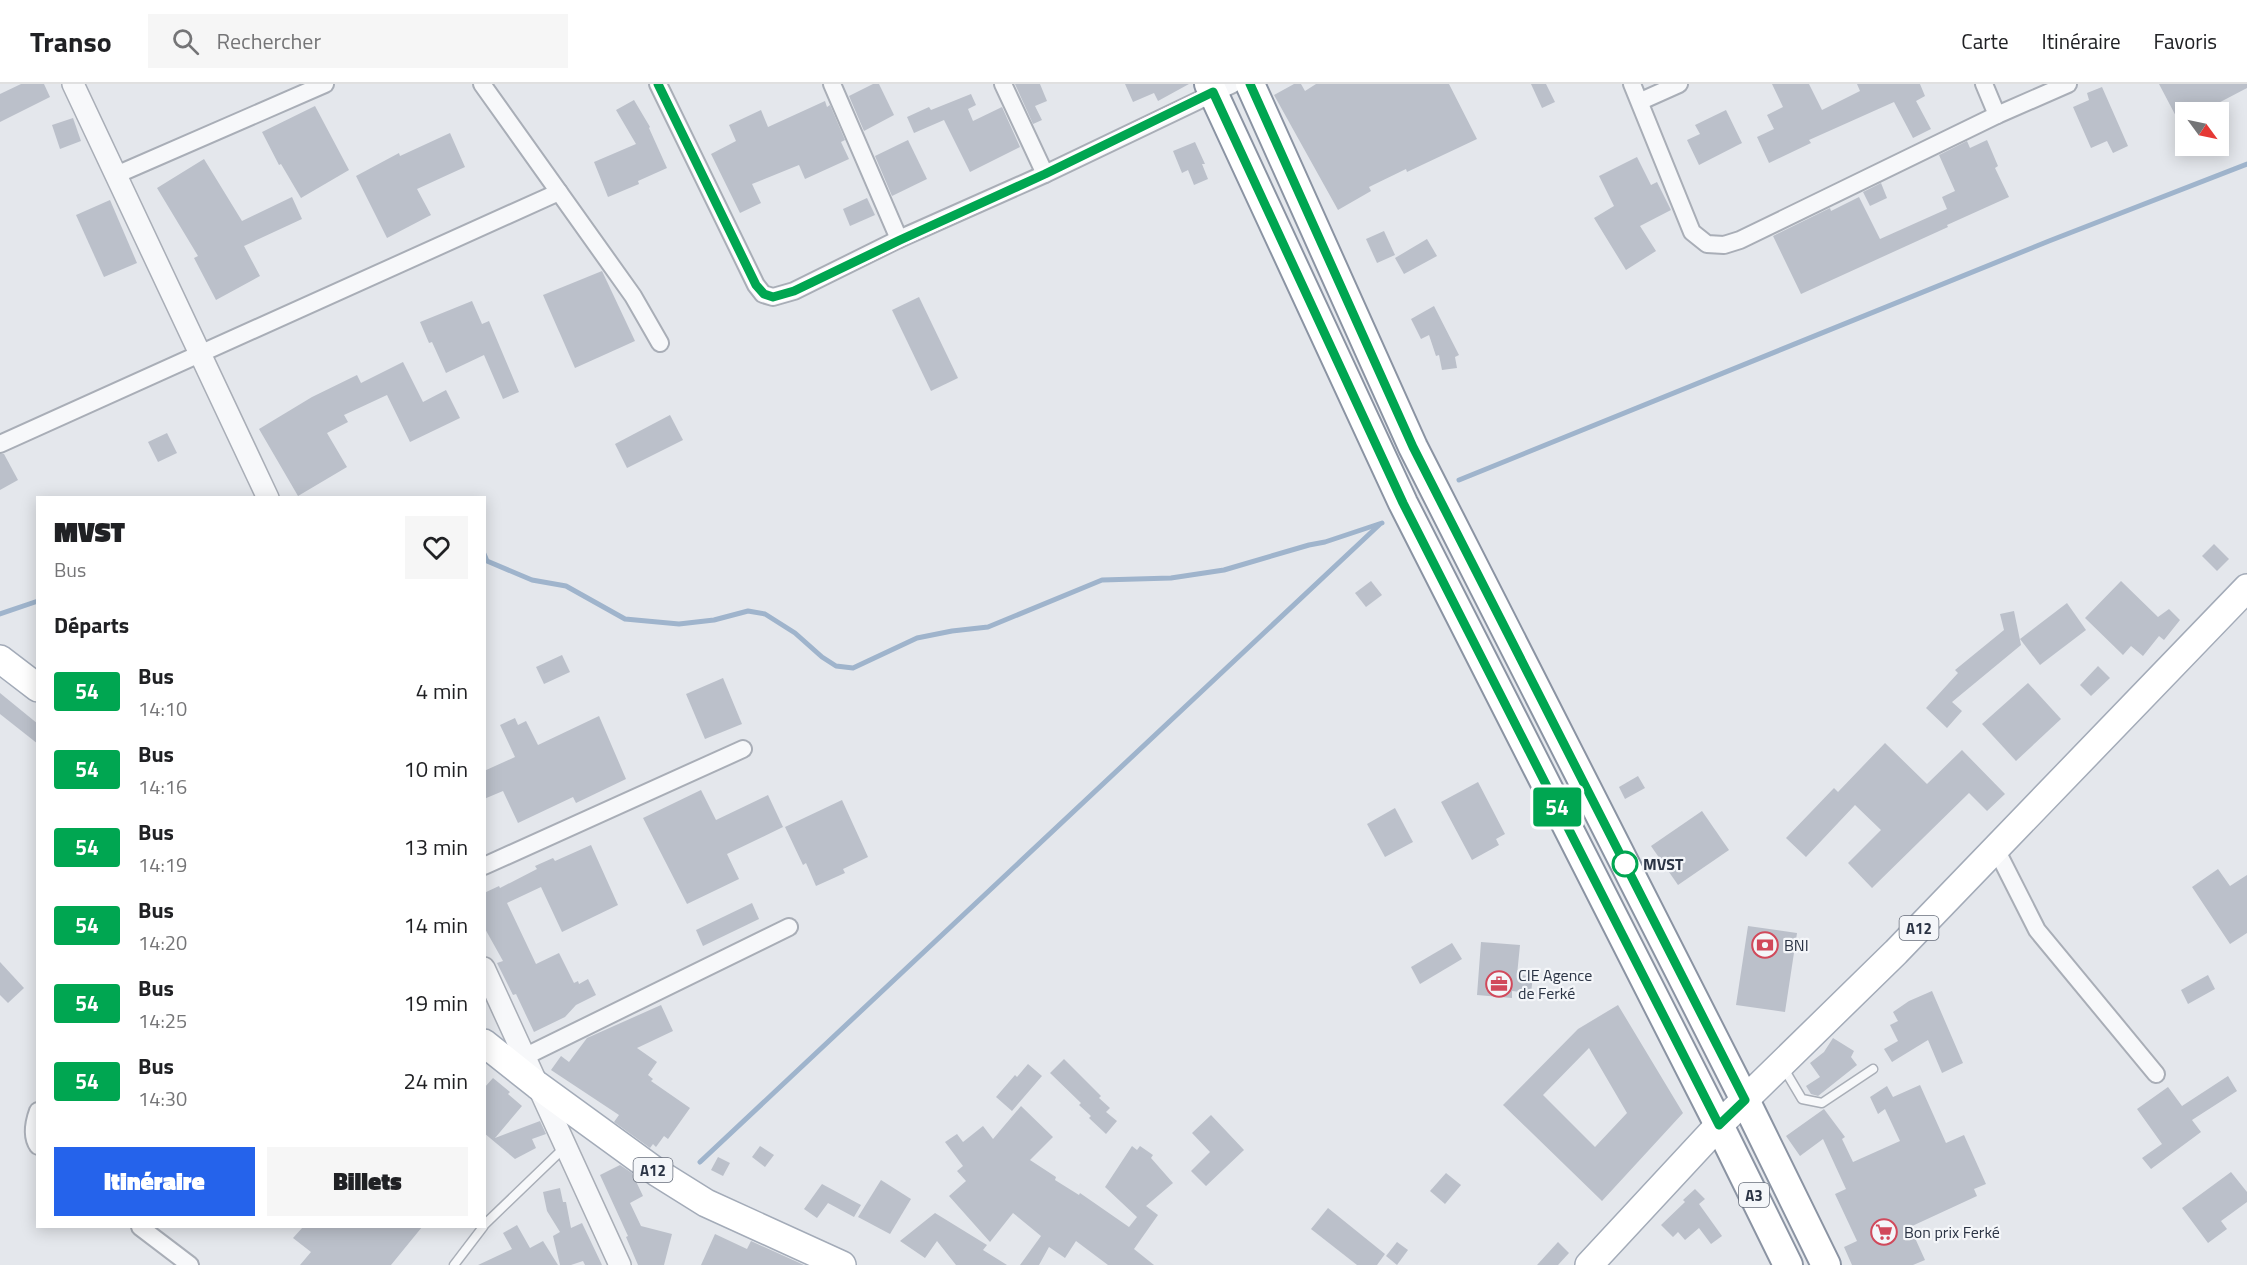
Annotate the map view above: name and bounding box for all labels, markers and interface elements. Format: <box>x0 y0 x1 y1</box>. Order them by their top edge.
search box <box>148 14 568 68</box>
text: Transo <box>30 20 112 63</box>
text: Rechercher <box>217 24 321 58</box>
icon: search <box>169 25 202 58</box>
text: Carte <box>1961 25 2009 57</box>
text: Itinéraire <box>2042 25 2121 57</box>
text: Favoris <box>2154 25 2217 57</box>
north arrow <box>2175 102 2229 156</box>
map controls <box>2175 102 2229 156</box>
text: MVST <box>54 510 125 553</box>
button: heart <box>405 516 468 579</box>
text: Bus <box>54 554 86 585</box>
text: Départs <box>54 608 129 642</box>
text: Bus <box>138 659 174 693</box>
text: 4 min <box>416 674 468 708</box>
text: 54 <box>75 675 99 707</box>
text: 14:10 <box>138 693 187 724</box>
text: Bus <box>138 737 174 771</box>
text: 10 min <box>403 752 468 786</box>
text: 54 <box>75 753 99 785</box>
text: 14:16 <box>138 771 187 802</box>
line badge: 54 <box>1530 788 1584 826</box>
text: 54 <box>1545 791 1569 823</box>
text: Bus <box>138 815 174 849</box>
text: 13 min <box>403 830 468 864</box>
text: 54 <box>75 831 99 863</box>
text: 14:19 <box>138 849 187 880</box>
marker: MVST <box>1612 851 1638 877</box>
place label: MVST <box>1643 852 1684 876</box>
text: Bus <box>138 893 174 927</box>
text: 14 min <box>403 908 468 942</box>
text: 54 <box>75 909 99 941</box>
road number: A12 <box>1900 916 1938 940</box>
text: 14:20 <box>138 927 187 958</box>
bank icon: BNI <box>1750 930 1780 960</box>
place label: BNI <box>1784 933 1809 957</box>
place label: CIE Agence de Ferké <box>1518 963 1592 1005</box>
office icon: CIE Agence de Ferké <box>1484 969 1514 999</box>
text: Bus <box>138 971 174 1005</box>
text: 19 min <box>403 986 468 1020</box>
text: 54 <box>75 987 99 1019</box>
text: 14:25 <box>138 1005 187 1036</box>
text: Bus <box>138 1049 174 1083</box>
text: 24 min <box>403 1064 468 1098</box>
text: 54 <box>75 1065 99 1097</box>
text: 14:30 <box>138 1083 187 1114</box>
button: Itinéraire <box>54 1147 255 1216</box>
button: Billets <box>267 1147 468 1216</box>
road number: A12 <box>634 1158 672 1182</box>
road number: A3 <box>1739 1183 1769 1207</box>
supermarket icon: Bon prix Ferké <box>1869 1217 1899 1247</box>
place label: Bon prix Ferké <box>1904 1220 2000 1244</box>

